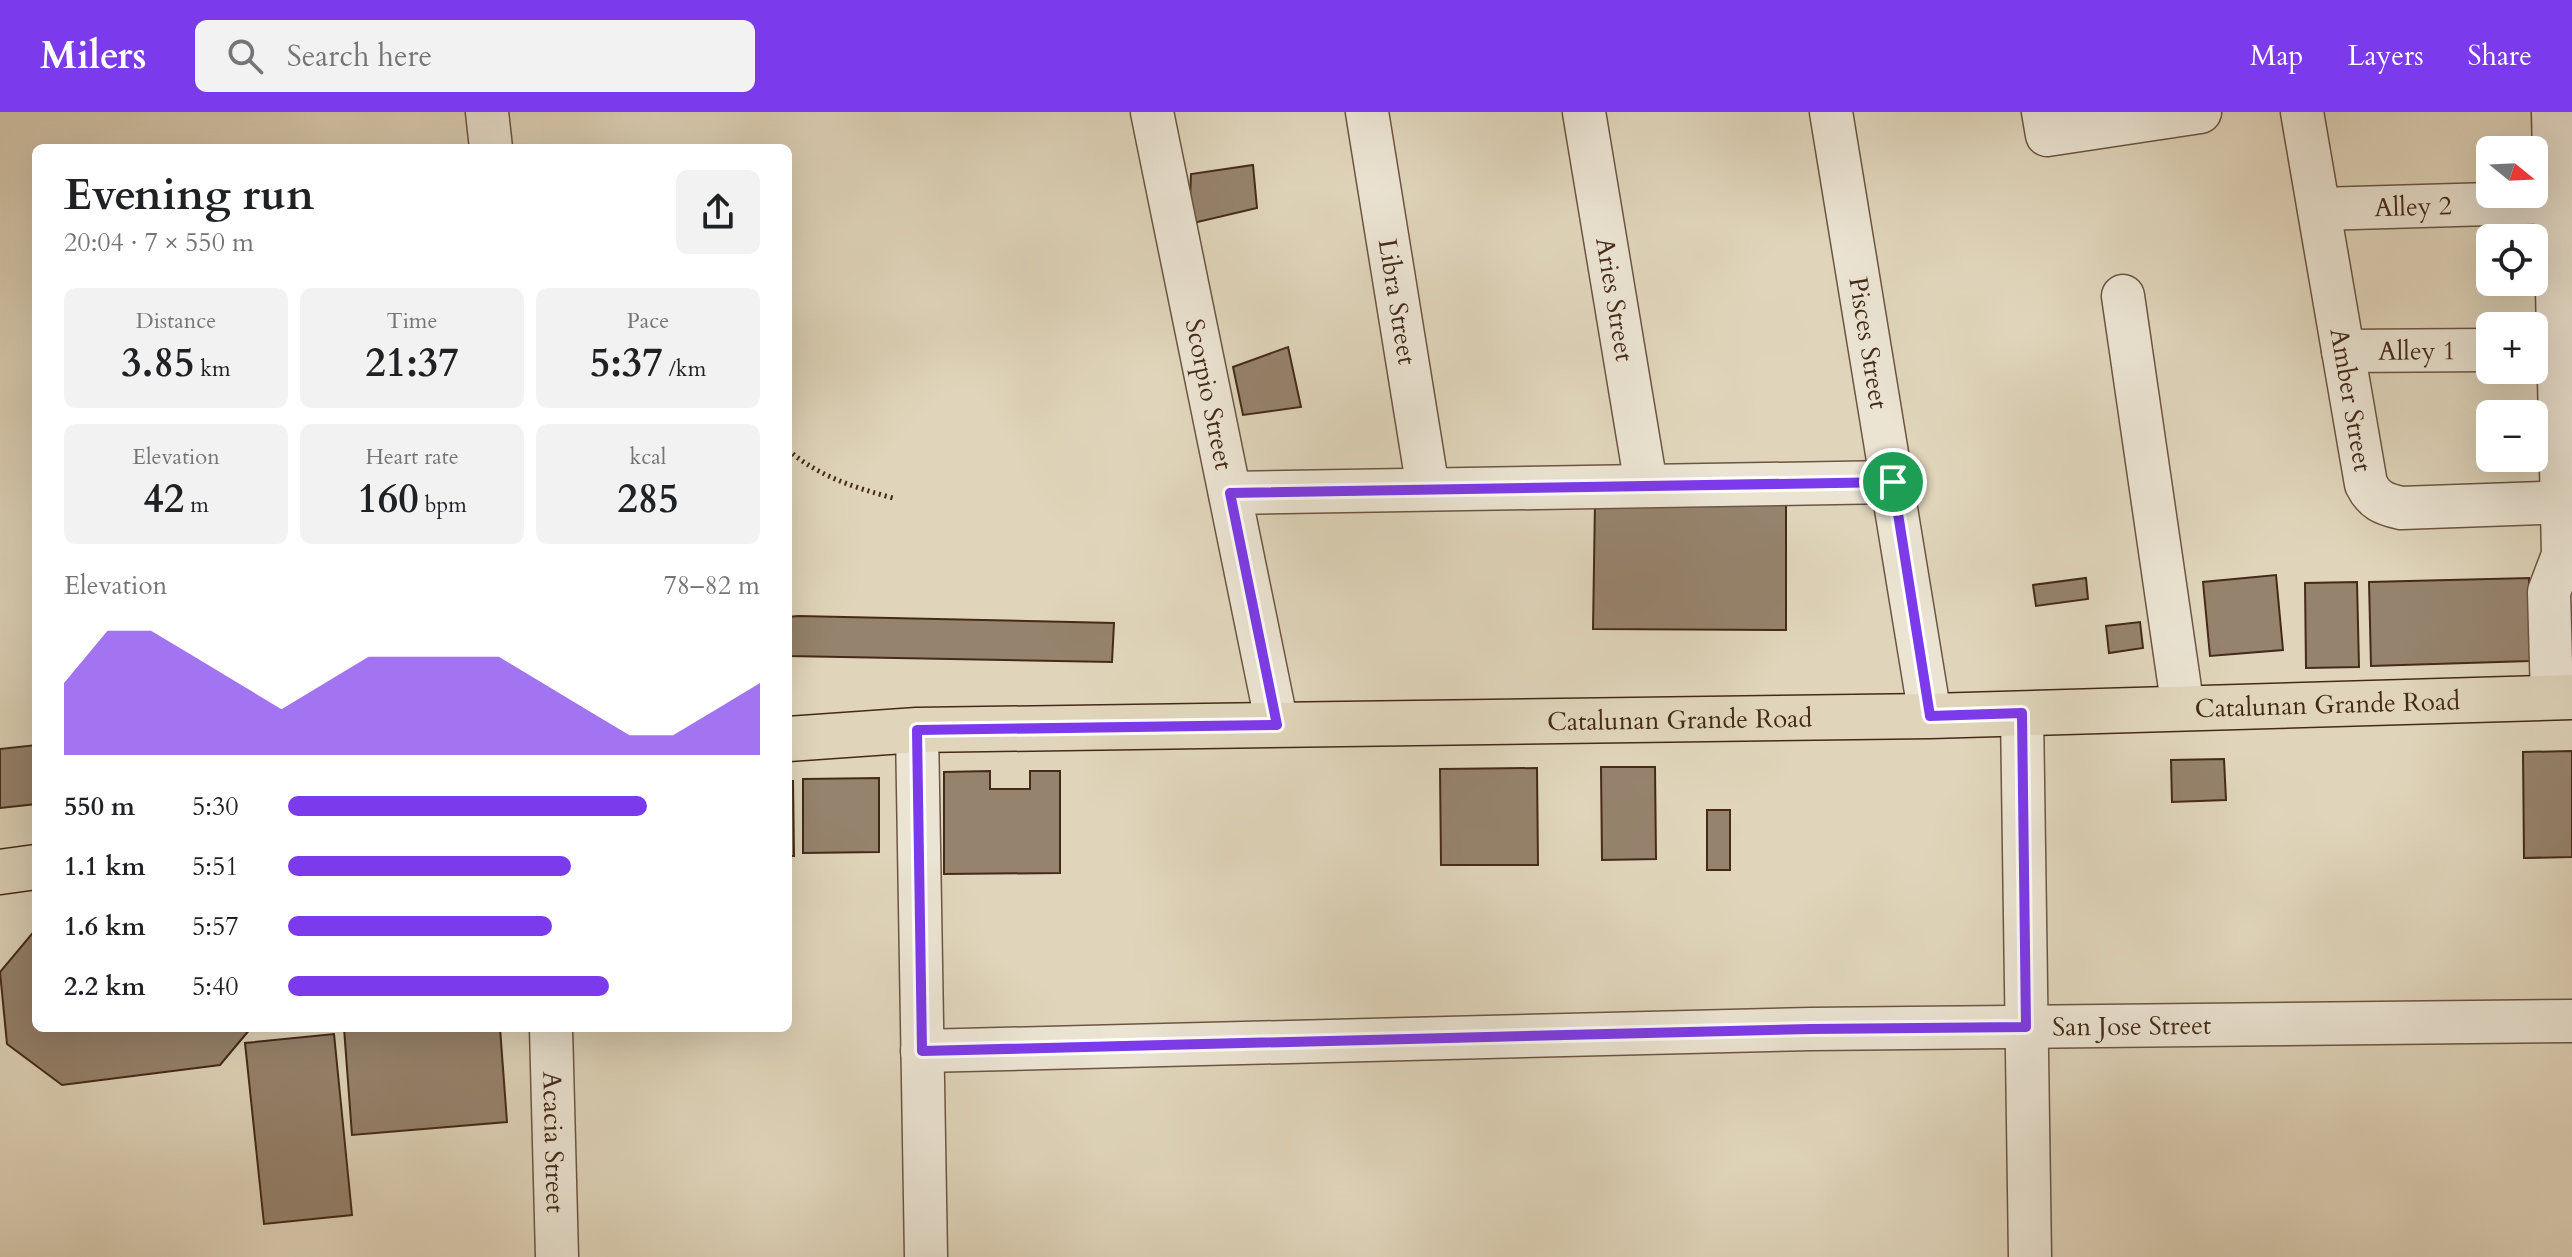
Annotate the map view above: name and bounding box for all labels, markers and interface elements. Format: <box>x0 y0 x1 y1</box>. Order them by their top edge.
search box <box>195 20 755 92</box>
text: Milers <box>40 30 147 82</box>
icon: search <box>223 34 267 78</box>
text: Search here <box>287 36 432 77</box>
text: Map <box>2250 37 2303 75</box>
text: Layers <box>2347 37 2424 75</box>
text: Share <box>2468 37 2532 75</box>
north arrow <box>2476 136 2548 208</box>
map controls <box>2476 136 2548 472</box>
text: Evening run <box>64 165 314 225</box>
button: share <box>676 170 760 254</box>
street label: Alley 2 <box>2374 188 2452 225</box>
button: locate <box>2476 224 2548 296</box>
text: 20:04 · 7 × 550 m <box>64 225 254 260</box>
street label: Aries Street <box>1588 235 1643 364</box>
street label: Libra Street <box>1370 236 1425 367</box>
street label: Pisces Street <box>1841 274 1897 412</box>
text: Distance <box>136 306 216 336</box>
text: Time <box>387 306 437 336</box>
text: Pace <box>627 306 669 336</box>
button: + <box>2476 312 2548 384</box>
street label: Scorpio Street <box>1177 316 1242 473</box>
street label: Amber Street <box>2322 325 2381 474</box>
street label: Alley 1 <box>2378 333 2456 368</box>
text: 3.85 <box>121 336 194 391</box>
text: 21:37 <box>365 336 459 391</box>
text: 5:37 <box>590 336 663 391</box>
text: km <box>194 354 231 384</box>
text: /km <box>663 354 706 384</box>
button: − <box>2476 400 2548 472</box>
text: Elevation <box>132 442 220 472</box>
text: Heart rate <box>365 442 459 472</box>
text: kcal <box>630 442 666 472</box>
pin <box>1859 448 1927 516</box>
icon: arrive <box>1871 460 1915 504</box>
text: 42 <box>143 472 184 527</box>
text: 160 <box>357 472 419 527</box>
text: 285 <box>617 472 679 527</box>
text: m <box>184 490 209 520</box>
text: bpm <box>419 490 467 520</box>
text: Elevation <box>64 568 167 603</box>
text: 78–82 m <box>663 568 760 603</box>
street label: Catalunan Grande Road <box>2194 683 2461 726</box>
street label: Catalunan Grande Road <box>1547 700 1813 739</box>
text: 550 m <box>64 789 135 824</box>
text: 5:30 <box>192 789 239 824</box>
text: 1.1 km <box>64 849 145 884</box>
text: 5:51 <box>192 849 239 884</box>
text: 1.6 km <box>64 909 145 944</box>
text: 5:57 <box>192 909 239 944</box>
text: 2.2 km <box>64 969 145 1004</box>
text: 5:40 <box>192 969 239 1004</box>
street label: San Jose Street <box>2052 1007 2211 1044</box>
street label: Acacia Street <box>535 1071 573 1213</box>

